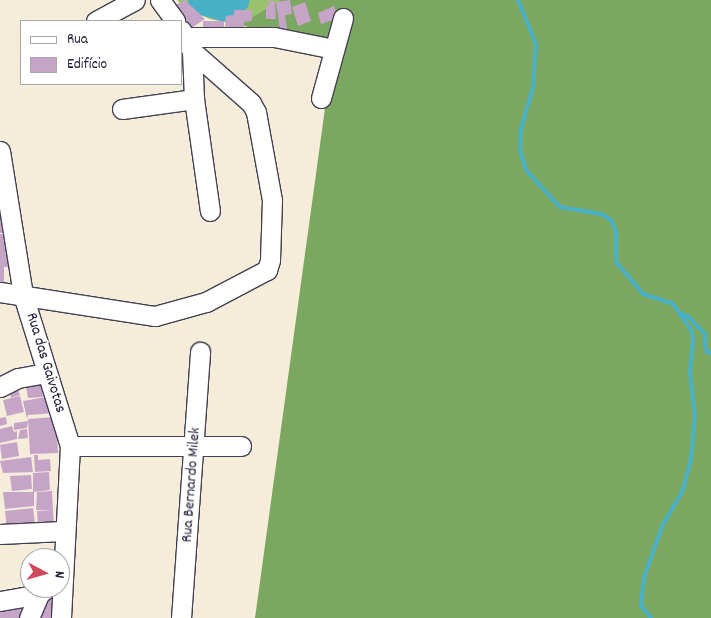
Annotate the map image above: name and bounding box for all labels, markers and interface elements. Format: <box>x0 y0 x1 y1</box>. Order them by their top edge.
legend <box>20 20 182 85</box>
text: Rua <box>67 29 88 51</box>
text: Edifício <box>67 54 107 76</box>
street label: Rua das Gaivotas <box>21 311 69 415</box>
street label: Rua Bernardo Milek <box>178 427 206 543</box>
north arrow <box>20 548 70 598</box>
text: N <box>49 570 69 579</box>

